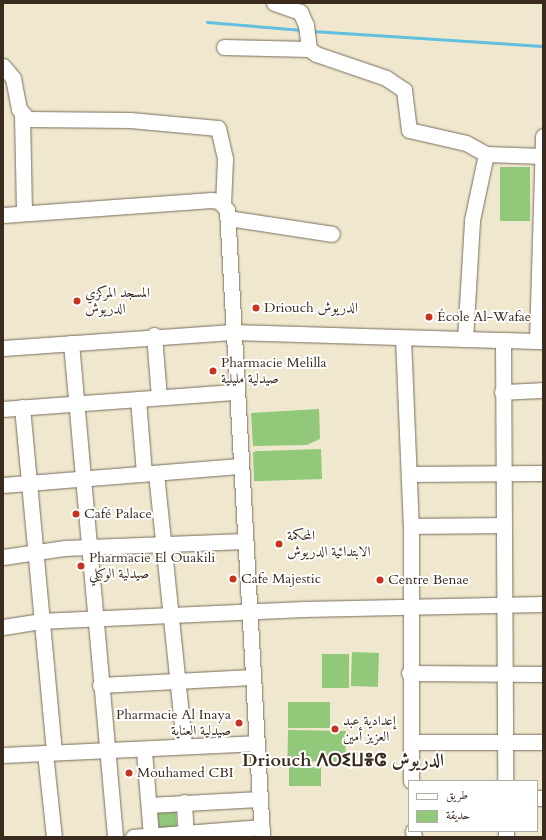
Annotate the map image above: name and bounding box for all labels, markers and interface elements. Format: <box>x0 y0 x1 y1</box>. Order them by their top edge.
place label: المسجد المركزي الدريوش <box>85 285 150 318</box>
marker: المسجد المركزي الدريوش <box>72 296 82 306</box>
place label: Driouch الدريوش <box>264 300 358 316</box>
marker: Driouch الدريوش <box>251 303 261 313</box>
place label: École Al-Wafae <box>437 309 531 325</box>
marker: École Al-Wafae <box>424 312 434 322</box>
place label: Pharmacie Melilla صيدلية مليلية <box>221 355 327 388</box>
marker: Pharmacie Melilla صيدلية مليلية <box>208 366 218 376</box>
place label: Café Palace <box>84 506 152 522</box>
marker: Café Palace <box>71 509 81 519</box>
place label: المحكمة الابتدائية الدريوش <box>287 528 371 560</box>
marker: المحكمة الابتدائية الدريوش <box>274 539 284 549</box>
place label: Pharmacie El Ouakili صيدلية الوكيلي <box>89 550 215 582</box>
marker: Pharmacie El Ouakili صيدلية الوكيلي <box>76 561 86 571</box>
place label: Cafe Majestic <box>241 571 321 587</box>
place label: Centre Benae <box>388 572 469 588</box>
marker: Cafe Majestic <box>228 574 238 584</box>
marker: Centre Benae <box>375 575 385 585</box>
place label: Pharmacie Al Inaya صيدلية العناية <box>116 707 231 740</box>
place label: إعدادية عبد العزيز أمين <box>343 713 396 746</box>
marker: Pharmacie Al Inaya صيدلية العناية <box>234 718 244 728</box>
marker: إعدادية عبد العزيز أمين <box>330 724 340 734</box>
district label: Driouch ⴷⵔⵉⵡⴻⵛ الدريوش <box>242 750 444 772</box>
place label: Mouhamed CBI <box>137 765 234 781</box>
marker: Mouhamed CBI <box>124 768 134 778</box>
legend <box>408 780 538 832</box>
text: طريق <box>446 787 468 803</box>
text: حديقة <box>446 807 470 823</box>

